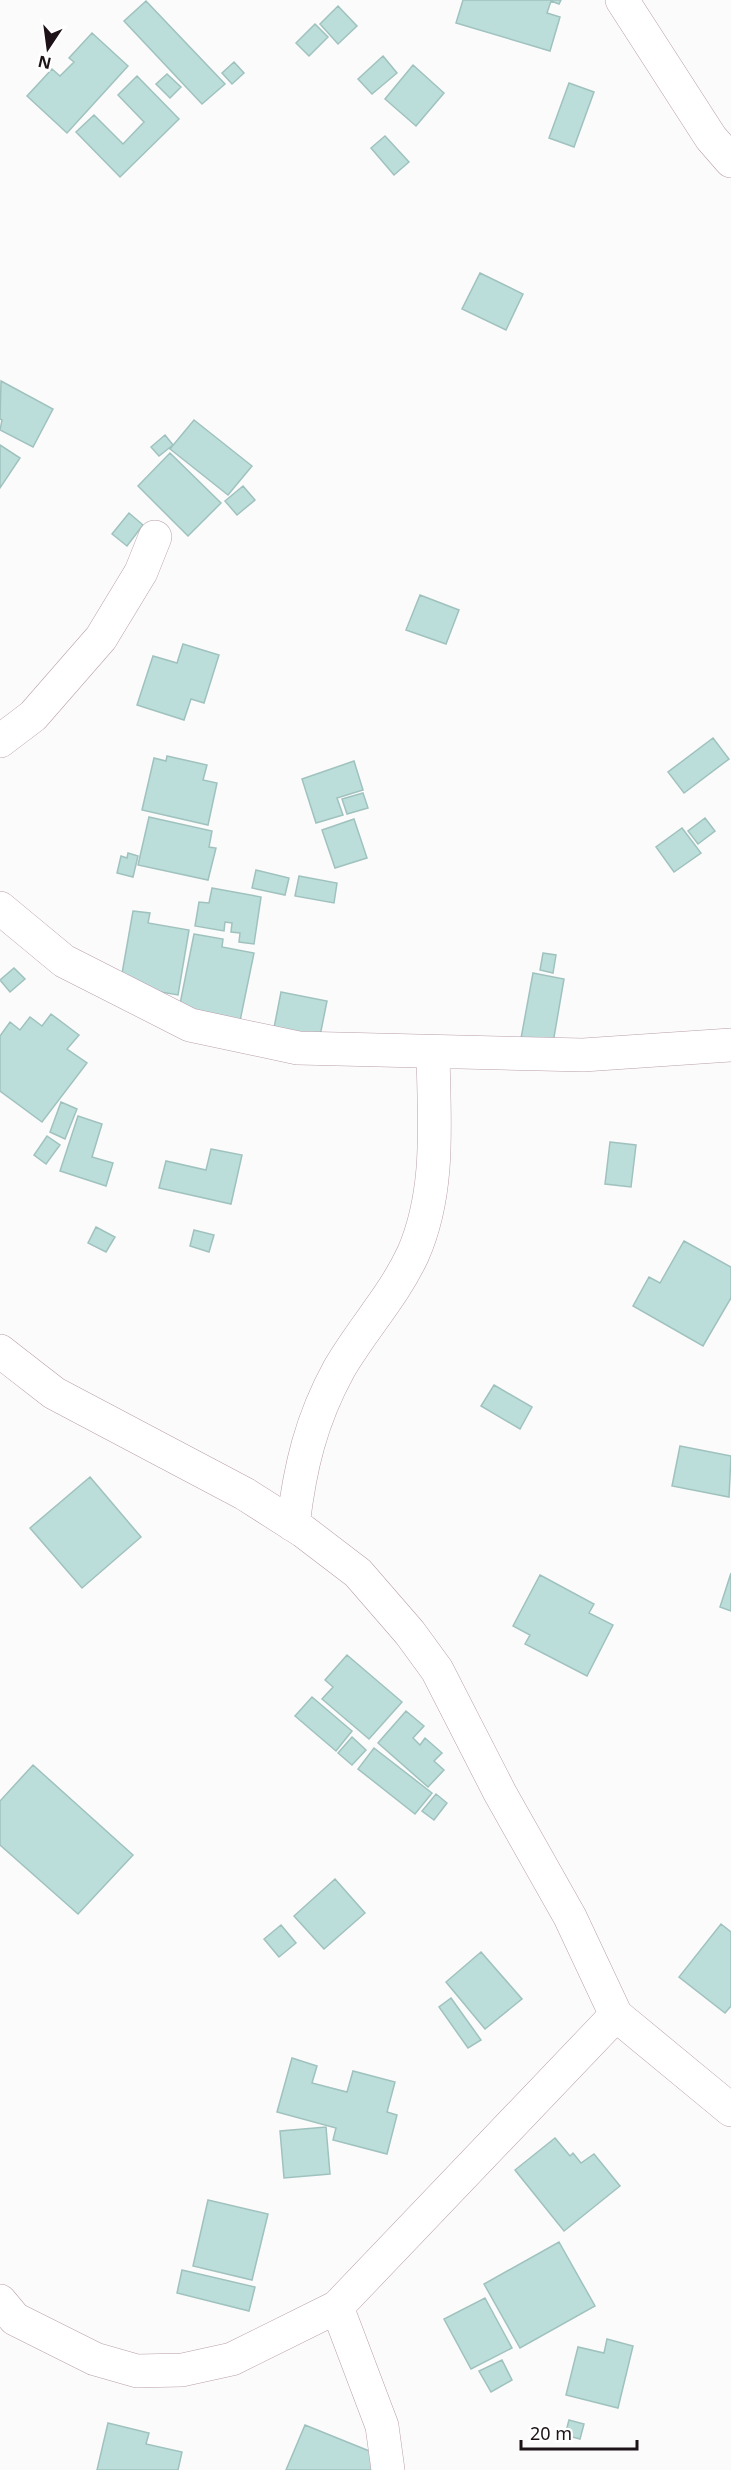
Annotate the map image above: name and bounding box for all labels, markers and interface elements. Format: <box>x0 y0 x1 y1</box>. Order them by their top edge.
north arrow <box>18 18 78 78</box>
text: N <box>36 50 53 75</box>
scale bar <box>521 2413 636 2451</box>
text: 20 m <box>530 2421 572 2445</box>

